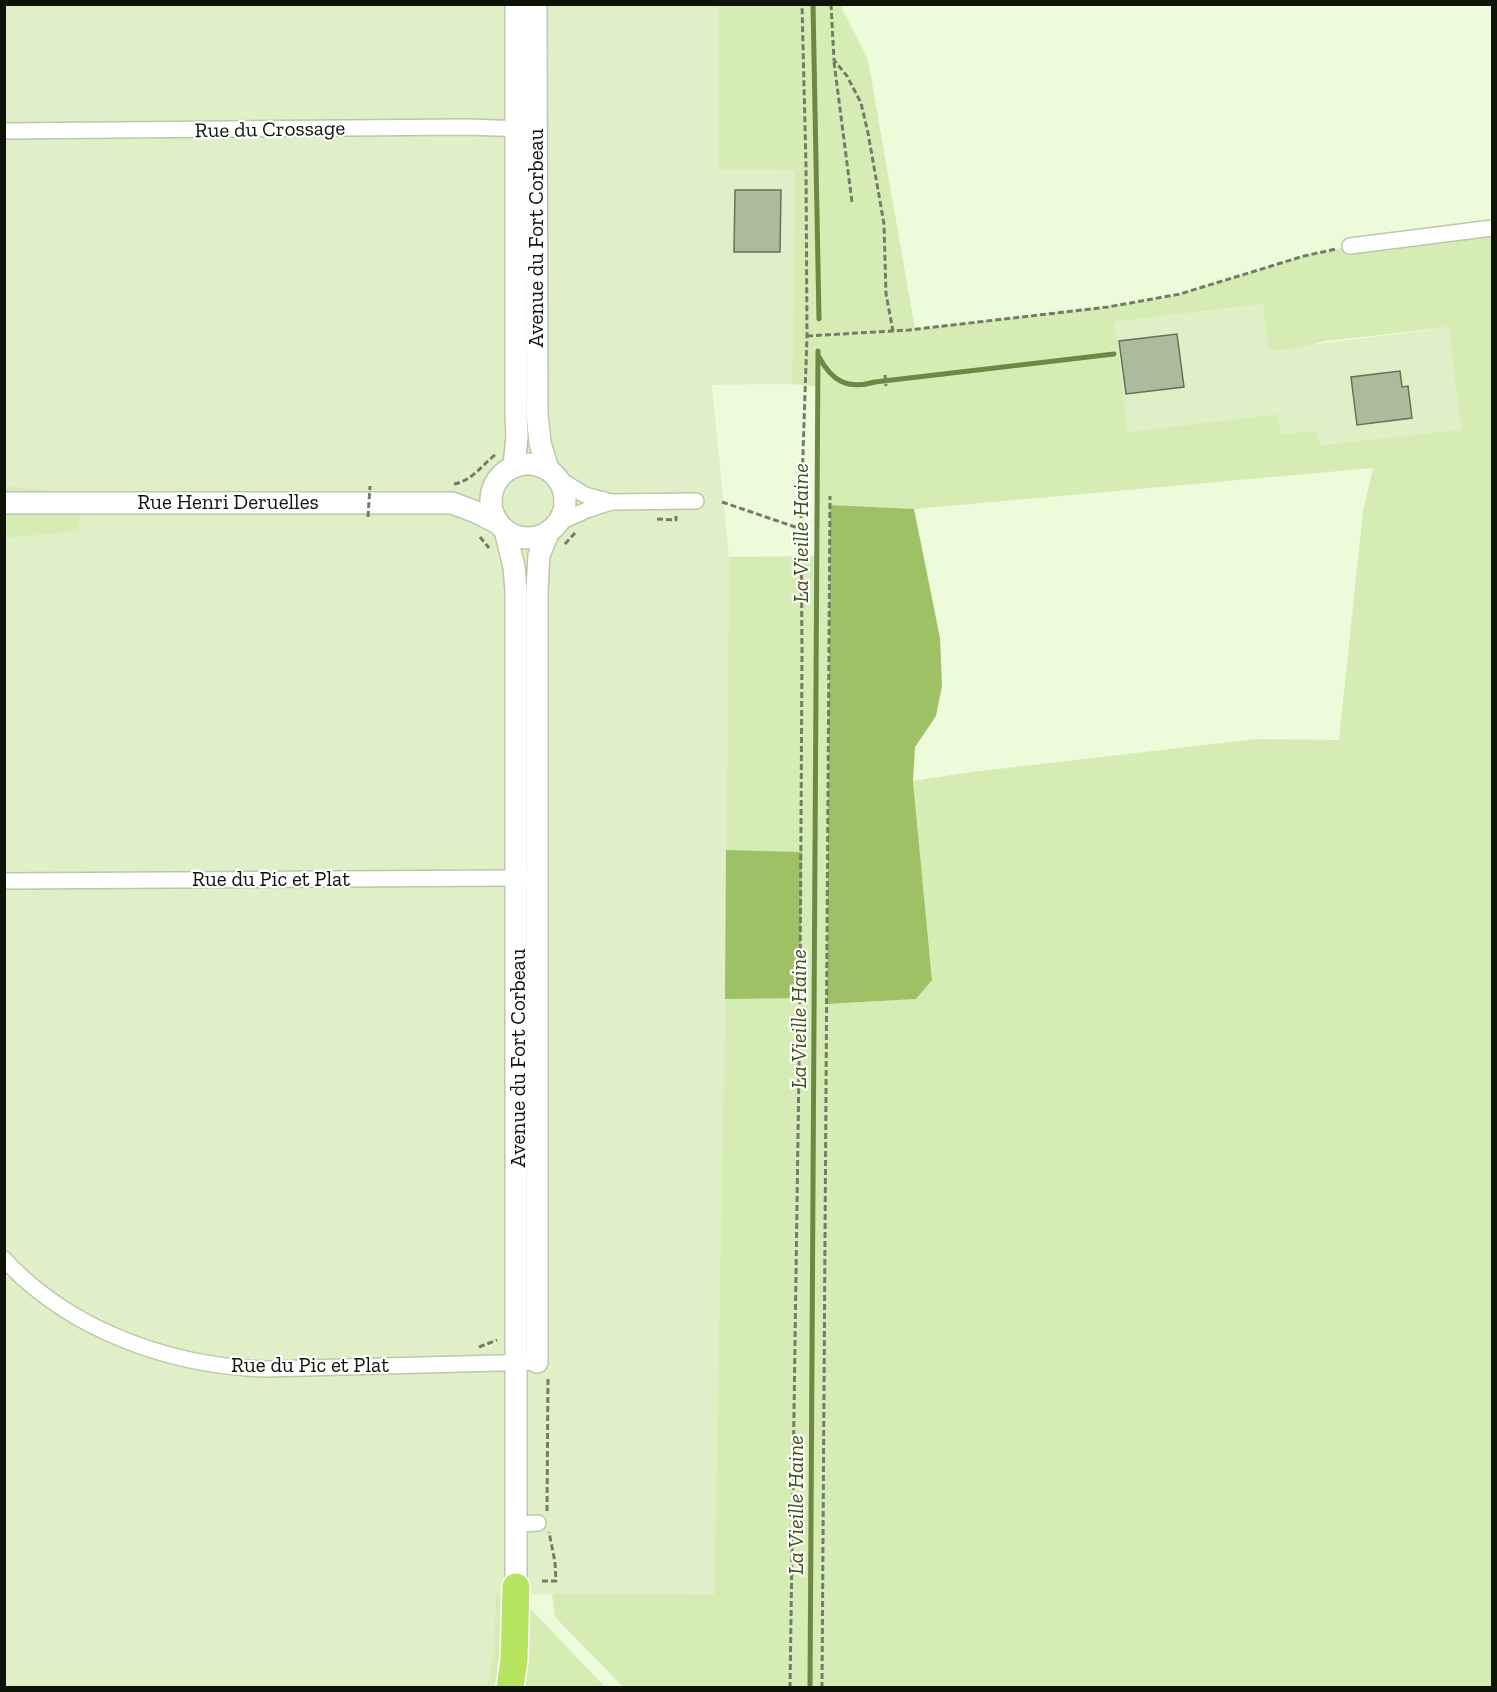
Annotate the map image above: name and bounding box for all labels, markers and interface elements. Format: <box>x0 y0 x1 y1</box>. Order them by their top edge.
street label: Rue du Crossage <box>195 115 346 142</box>
street label: Avenue du Fort Corbeau <box>523 128 548 348</box>
water label: La Vieille Haine <box>787 463 814 603</box>
street label: Rue Henri Deruelles <box>137 489 319 514</box>
street label: Rue du Pic et Plat <box>192 866 350 891</box>
street label: Avenue du Fort Corbeau <box>505 948 530 1168</box>
water label: La Vieille Haine <box>785 949 812 1089</box>
street label: Rue du Pic et Plat <box>231 1352 389 1377</box>
water label: La Vieille Haine <box>782 1435 809 1575</box>

